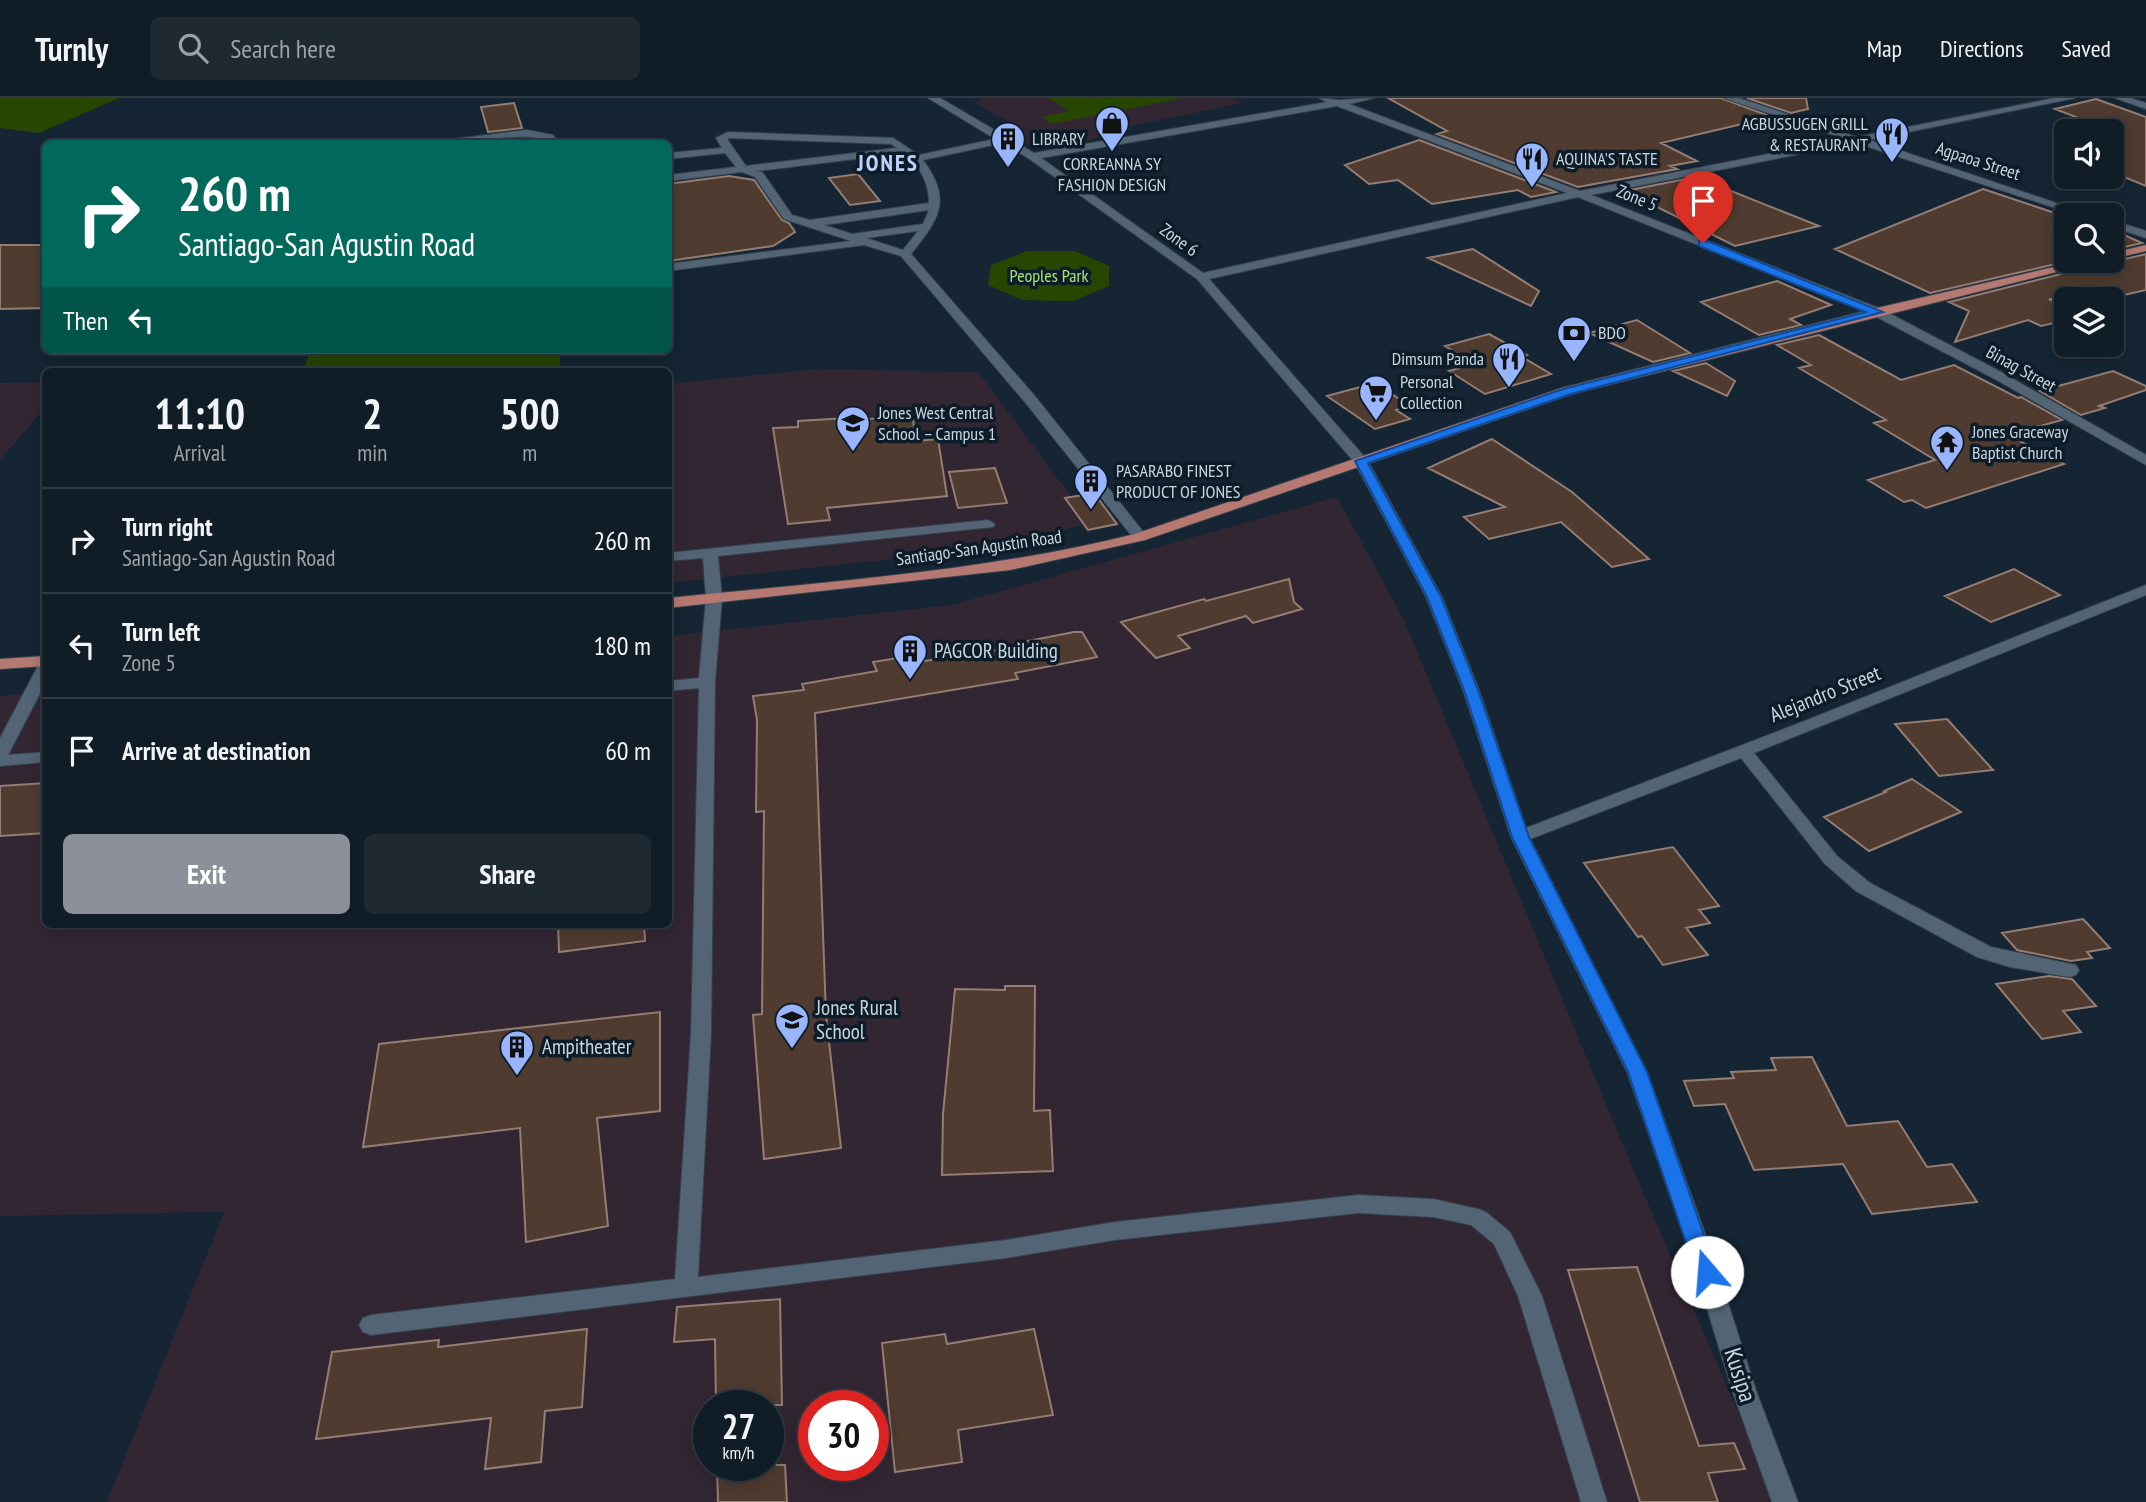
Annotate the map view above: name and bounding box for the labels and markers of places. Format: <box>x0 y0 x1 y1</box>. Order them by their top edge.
shop icon: CORREANNA SY FASHION DESIGN <box>1093 104 1131 153</box>
place label: AGBUSSUGEN GRILL & RESTAURANT <box>1742 112 1869 156</box>
restaurant icon: AGBUSSUGEN GRILL & RESTAURANT <box>1873 115 1911 164</box>
building icon: LIBRARY <box>989 120 1027 169</box>
place label: LIBRARY <box>1032 127 1086 150</box>
restaurant icon: AQUINA'S TASTE <box>1513 140 1551 189</box>
place label: AQUINA'S TASTE <box>1556 147 1658 170</box>
place label: CORREANNA SY FASHION DESIGN <box>1058 152 1166 196</box>
pin <box>1673 171 1733 243</box>
bank icon: BDO <box>1555 314 1593 363</box>
place label: BDO <box>1598 321 1626 344</box>
restaurant icon: Dimsum Panda <box>1490 340 1528 389</box>
place label: Dimsum Panda <box>1392 347 1484 370</box>
place label: Personal Collection <box>1400 370 1462 414</box>
supermarket icon: Personal Collection <box>1357 373 1395 422</box>
place label: Jones West Central School – Campus 1 <box>877 401 996 445</box>
school or university icon: Jones West Central School – Campus 1 <box>834 404 872 453</box>
place label: Jones Graceway Baptist Church <box>1971 420 2069 464</box>
temple icon: Jones Graceway Baptist Church <box>1928 423 1966 472</box>
place label: PASARABO FINEST PRODUCT OF JONES <box>1116 459 1241 503</box>
building icon: PASARABO FINEST PRODUCT OF JONES <box>1072 462 1110 511</box>
building icon: PAGCOR Building <box>891 632 929 681</box>
place label: PAGCOR Building <box>934 637 1058 664</box>
place label: Jones Rural School <box>815 994 898 1045</box>
school or university icon: Jones Rural School <box>773 1001 811 1050</box>
building icon: Ampitheater <box>498 1028 536 1077</box>
place label: Ampitheater <box>542 1033 632 1060</box>

